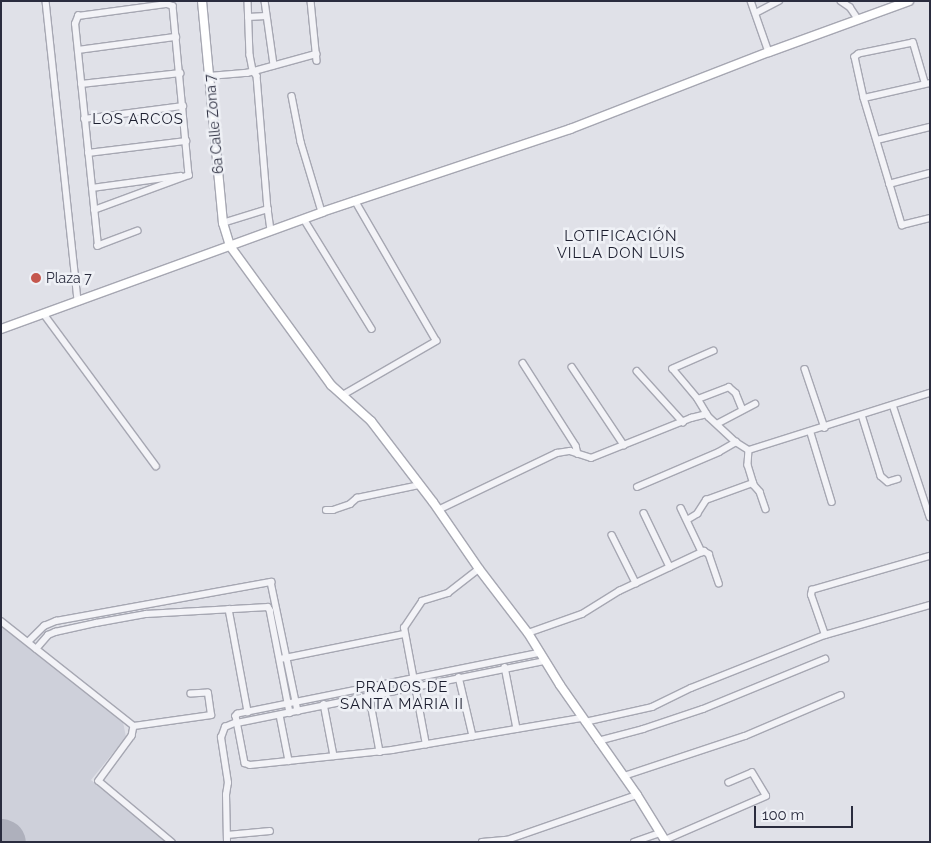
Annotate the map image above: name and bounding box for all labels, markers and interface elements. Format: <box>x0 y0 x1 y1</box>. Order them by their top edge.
street label: 6a Calle Zona 7 <box>201 73 227 175</box>
district label: LOS ARCOS <box>91 111 185 129</box>
district label: LOTIFICACIÓN VILLA DON LUIS <box>555 227 687 262</box>
place label: Plaza 7 <box>46 270 92 286</box>
marker: Plaza 7 <box>30 272 42 284</box>
district label: PRADOS DE SANTA MARIA II <box>338 678 466 713</box>
scale bar <box>756 796 855 828</box>
text: 100 m <box>762 806 804 824</box>

